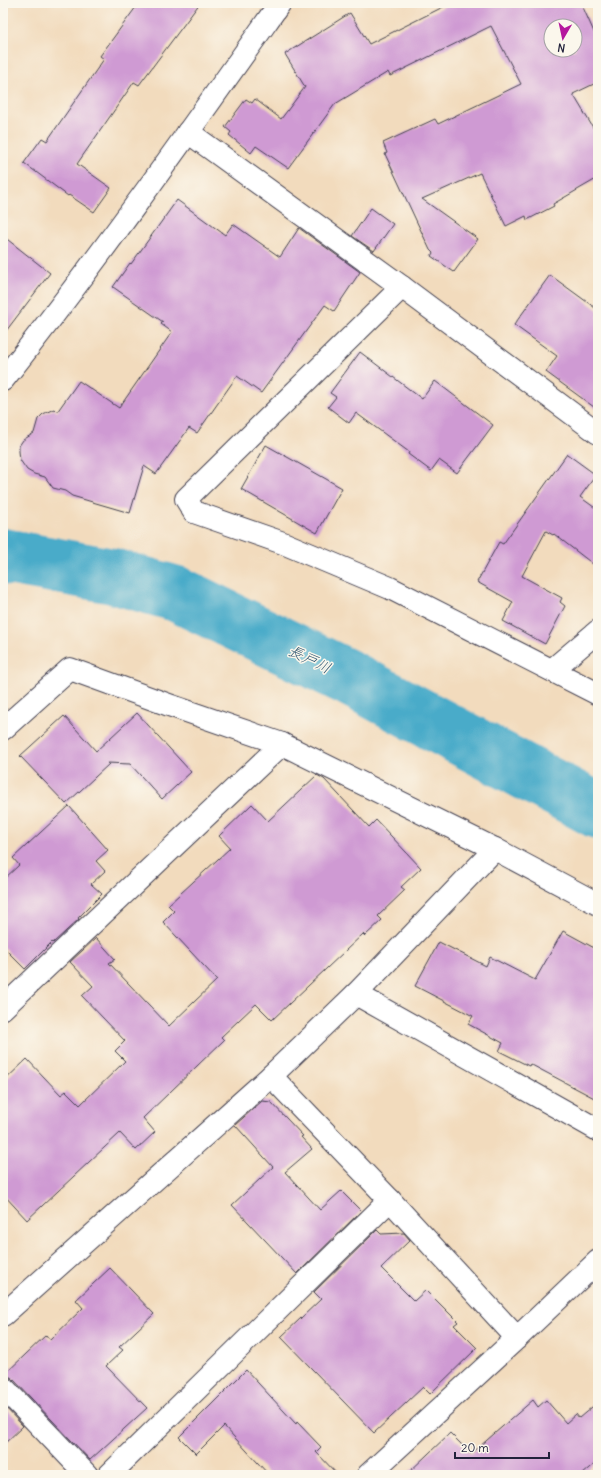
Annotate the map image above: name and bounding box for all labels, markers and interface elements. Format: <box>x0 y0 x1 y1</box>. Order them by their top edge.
north arrow <box>543 18 583 58</box>
text: N <box>557 40 566 55</box>
water label: 長戸川 <box>286 641 334 677</box>
scale bar <box>455 1434 549 1460</box>
text: 20 m <box>461 1440 489 1455</box>

